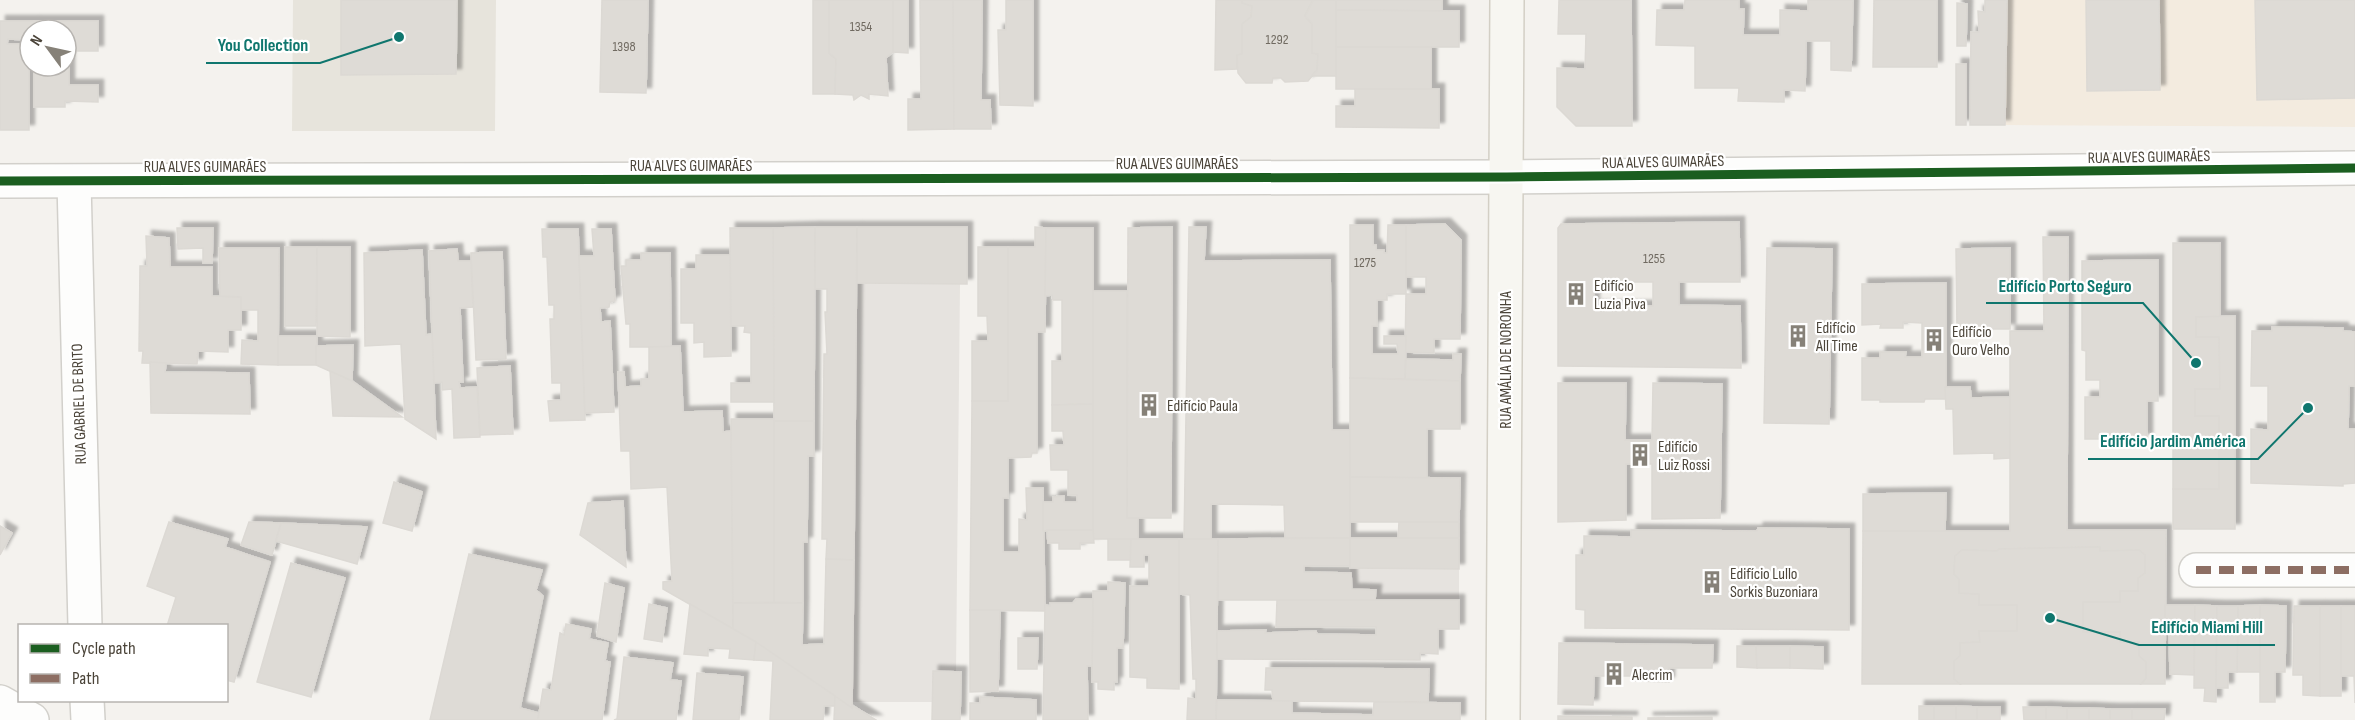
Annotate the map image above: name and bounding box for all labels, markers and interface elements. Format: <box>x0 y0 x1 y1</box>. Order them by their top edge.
north arrow <box>18 18 78 78</box>
house number: 1354 <box>850 18 872 35</box>
callout: You Collection <box>206 27 320 63</box>
house number: 1292 <box>1266 31 1289 48</box>
text: N <box>26 32 47 49</box>
text: You Collection <box>218 35 308 56</box>
house number: 1398 <box>612 38 636 55</box>
street label: RUA ALVES GUIMARÃES <box>2088 147 2211 168</box>
street label: RUA ALVES GUIMARÃES <box>1602 152 1725 173</box>
street label: RUA ALVES GUIMARÃES <box>1116 155 1238 174</box>
street label: RUA ALVES GUIMARÃES <box>630 157 752 176</box>
street label: RUA ALVES GUIMARÃES <box>144 158 266 177</box>
house number: 1255 <box>1643 250 1665 267</box>
house number: 1275 <box>1354 254 1376 271</box>
callout: Edifício Porto Seguro <box>1986 267 2143 303</box>
text: Edifício Porto Seguro <box>1998 276 2132 297</box>
place label: Edifício Luzia Piva <box>1594 277 1646 314</box>
building icon: Edifício Luzia Piva <box>1563 281 1589 307</box>
street label: RUA AMÁLIA DE NORONHA <box>1497 291 1516 429</box>
place label: Edifício All Time <box>1815 319 1858 356</box>
building icon: Edifício All Time <box>1785 323 1811 349</box>
place label: Edifício Ouro Velho <box>1952 323 2010 360</box>
building icon: Edifício Ouro Velho <box>1921 327 1947 353</box>
street label: RUA GABRIEL DE BRITO <box>68 343 91 465</box>
building icon: Edifício Paula <box>1136 392 1162 418</box>
place label: Edifício Paula <box>1167 397 1238 416</box>
callout: Edifício Jardim América <box>2088 423 2258 459</box>
text: Edifício Jardim América <box>2100 431 2246 452</box>
place label: Edifício Luiz Rossi <box>1658 438 1710 475</box>
building icon: Edifício Luiz Rossi <box>1627 442 1653 468</box>
place label: Edifício Lullo Sorkis Buzoniara <box>1730 565 1818 602</box>
building icon: Edifício Lullo Sorkis Buzoniara <box>1699 569 1725 595</box>
callout: Edifício Miami Hill <box>2139 609 2275 645</box>
text: Edifício Miami Hill <box>2151 617 2263 638</box>
legend <box>18 624 228 702</box>
text: Cycle path <box>72 638 136 659</box>
building icon: Alecrim <box>1601 661 1627 687</box>
place label: Alecrim <box>1631 666 1673 685</box>
text: Path <box>72 668 100 689</box>

